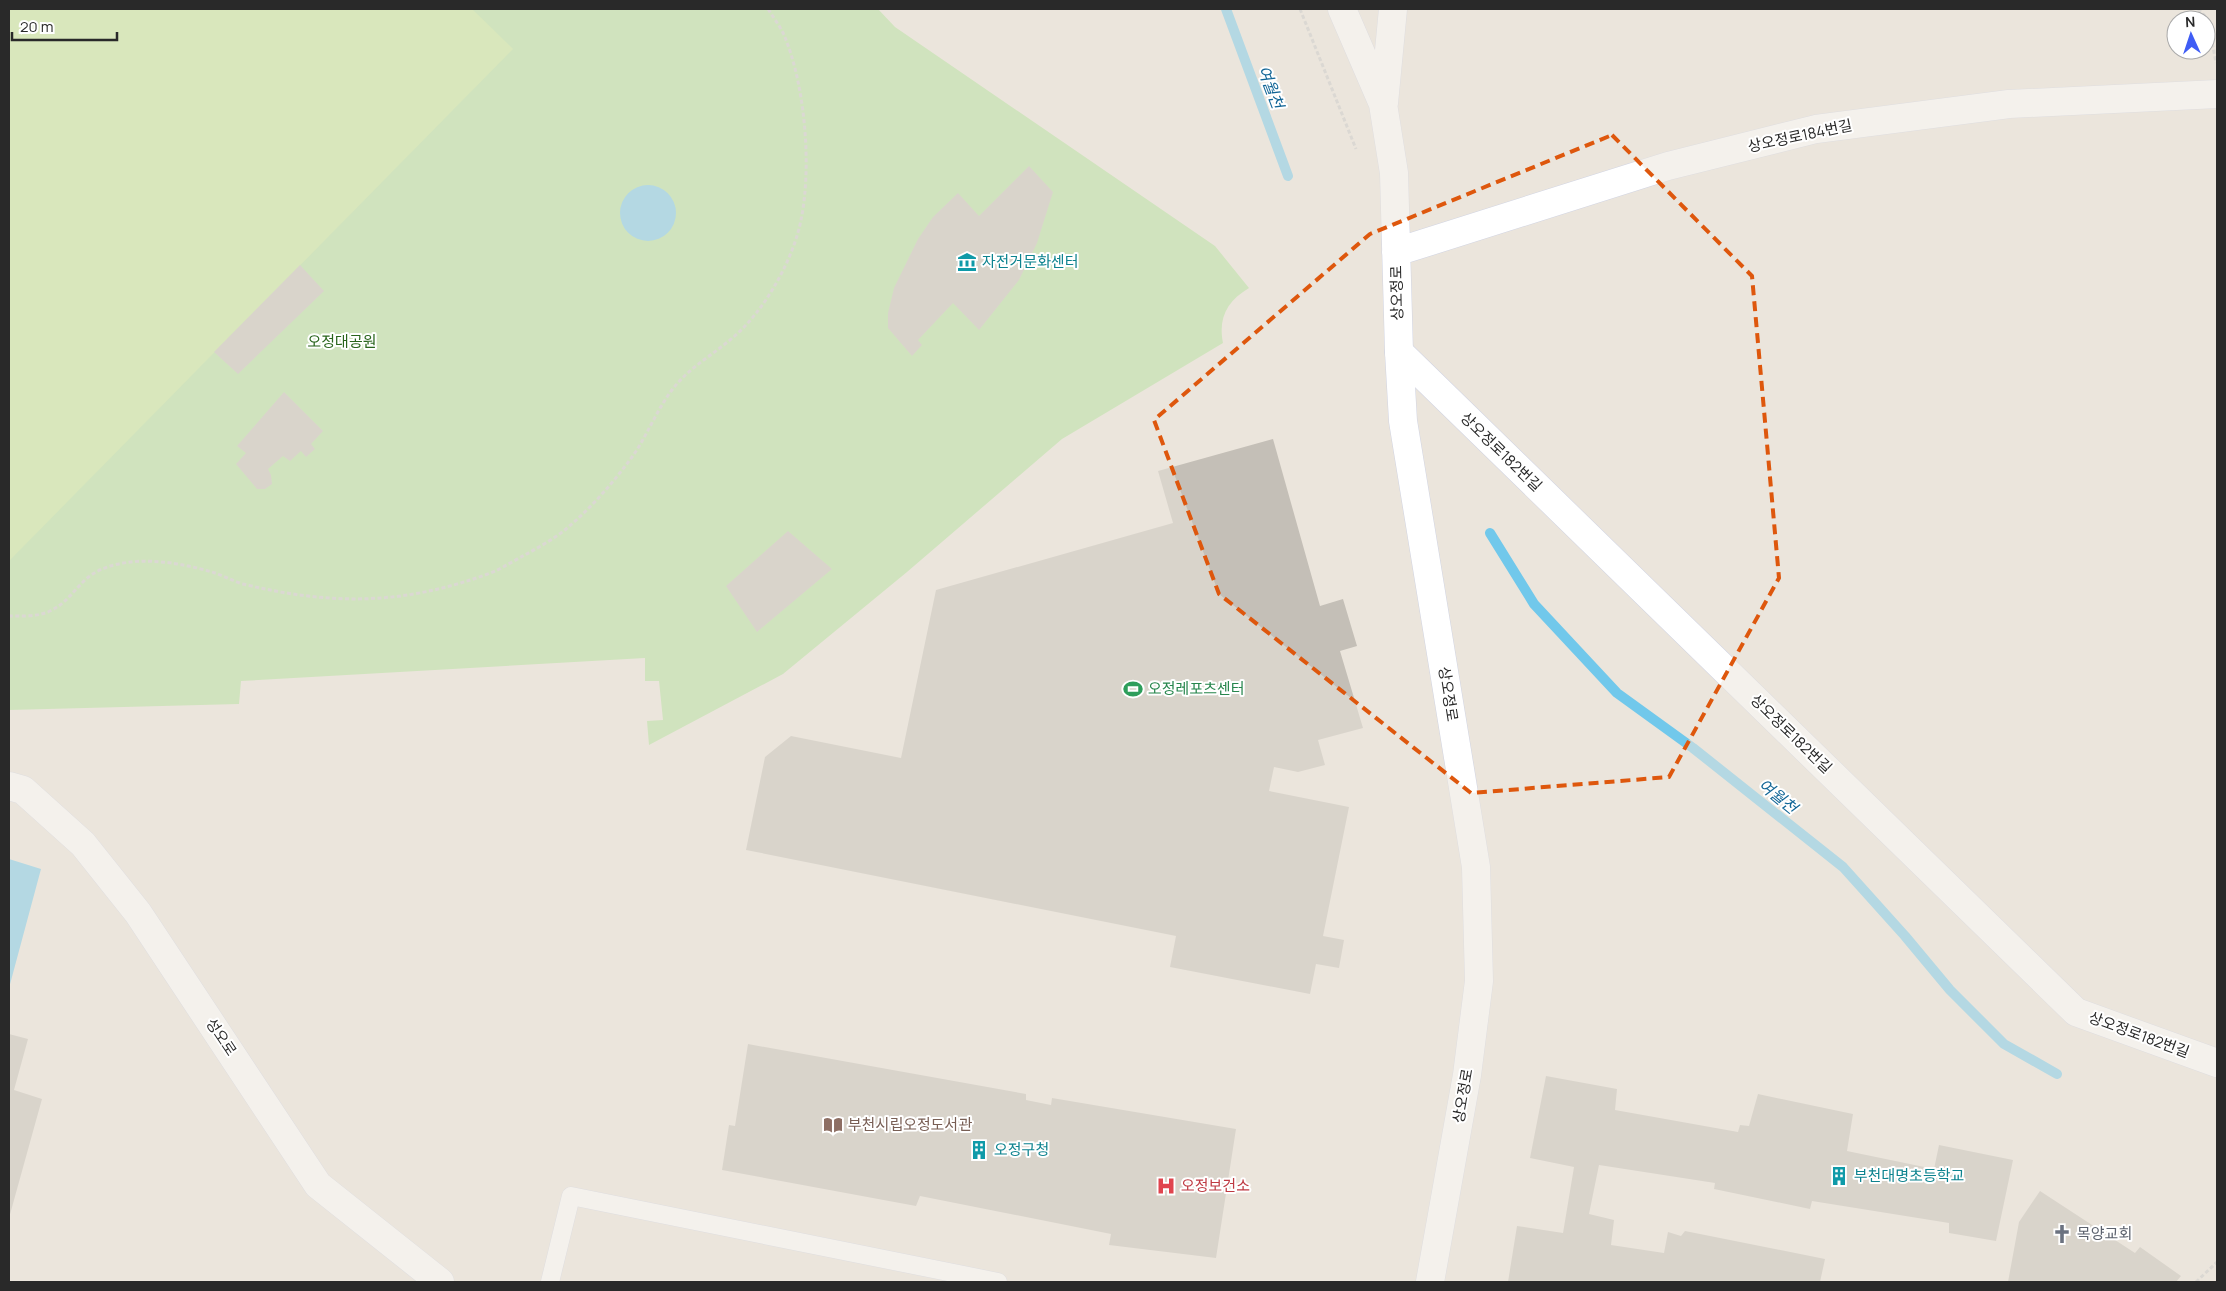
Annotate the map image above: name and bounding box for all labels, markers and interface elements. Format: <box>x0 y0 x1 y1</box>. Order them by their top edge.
scale bar <box>12 10 118 42</box>
north arrow <box>2166 10 2216 60</box>
text: N <box>2185 12 2196 31</box>
text: 20 m <box>20 16 53 37</box>
water label: 여월천 <box>1253 62 1290 114</box>
street label: 상오정로184번길 <box>1746 114 1854 157</box>
museum icon: 자전거문화센터 <box>956 251 978 273</box>
place label: 자전거문화센터 <box>982 251 1079 272</box>
street label: 상오정로 <box>1386 265 1407 321</box>
park label: 오정대공원 <box>307 331 377 352</box>
street label: 상오정로182번길 <box>1456 407 1547 496</box>
street label: 상오정로 <box>1434 665 1463 723</box>
sports icon: 오정레포츠센터 <box>1122 678 1144 700</box>
place label: 오정레포츠센터 <box>1148 678 1245 699</box>
street label: 상오정로182번길 <box>1746 689 1837 778</box>
water label: 여월천 <box>1754 774 1804 820</box>
street label: 상오정로182번길 <box>2086 1007 2193 1063</box>
street label: 성오로 <box>201 1014 242 1060</box>
street label: 상오정로 <box>1447 1067 1478 1125</box>
library icon: 부천시립오정도서관 <box>822 1114 844 1136</box>
place label: 부천시립오정도서관 <box>848 1114 972 1135</box>
building icon: 오정구청 <box>968 1139 990 1161</box>
place label: 오정구청 <box>994 1139 1049 1160</box>
building icon: 부천대명초등학교 <box>1828 1165 1850 1187</box>
place label: 부천대명초등학교 <box>1854 1165 1964 1186</box>
hospital icon: 오정보건소 <box>1155 1175 1177 1197</box>
place label: 오정보건소 <box>1181 1175 1250 1196</box>
church icon: 목양교회 <box>2051 1223 2073 1245</box>
place label: 목양교회 <box>2077 1223 2132 1244</box>

